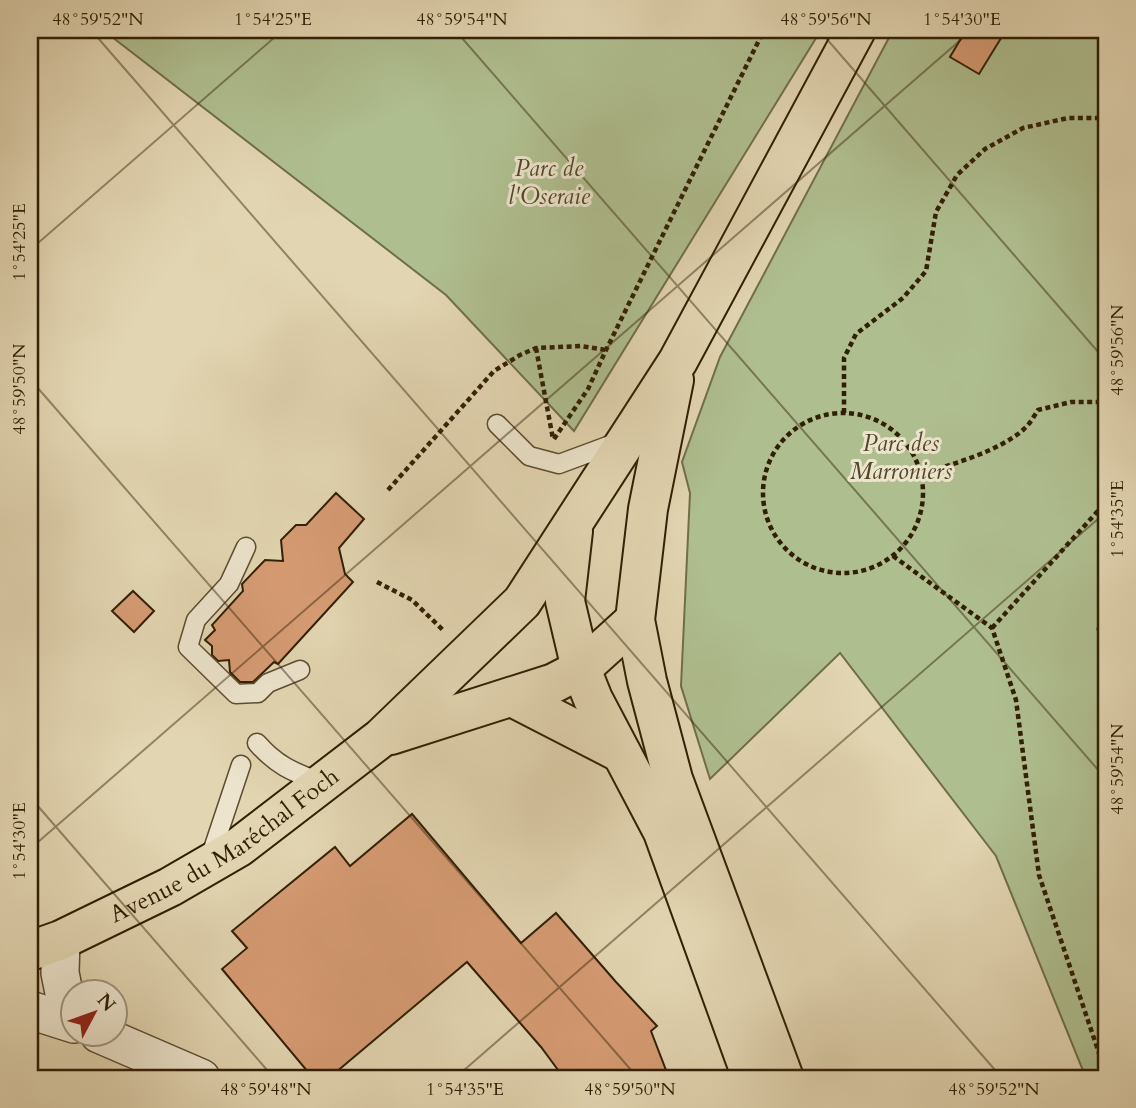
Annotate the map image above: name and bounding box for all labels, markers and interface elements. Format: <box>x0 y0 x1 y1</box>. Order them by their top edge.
text: 48°59'52"N <box>52 7 144 32</box>
text: 1°54'25"E <box>234 7 312 32</box>
text: 48°59'54"N <box>416 7 508 32</box>
text: 48°59'56"N <box>780 7 872 32</box>
text: 1°54'30"E <box>923 7 1001 32</box>
park label: Parc de l'Oseraie <box>508 152 591 213</box>
text: 1°54'25"E <box>7 203 32 281</box>
text: 48°59'56"N <box>1105 304 1130 396</box>
text: 48°59'50"N <box>7 343 32 435</box>
park label: Parc des Marroniers <box>850 427 952 488</box>
text: 1°54'35"E <box>1105 480 1130 558</box>
text: 48°59'54"N <box>1105 723 1130 815</box>
street label: Avenue du Maréchal Foch <box>104 760 346 931</box>
text: 1°54'30"E <box>7 802 32 880</box>
north arrow <box>60 978 130 1048</box>
text: N <box>91 988 122 1018</box>
text: 48°59'48"N <box>220 1077 312 1102</box>
text: 1°54'35"E <box>426 1077 504 1102</box>
text: 48°59'50"N <box>584 1077 676 1102</box>
text: 48°59'52"N <box>948 1077 1040 1102</box>

